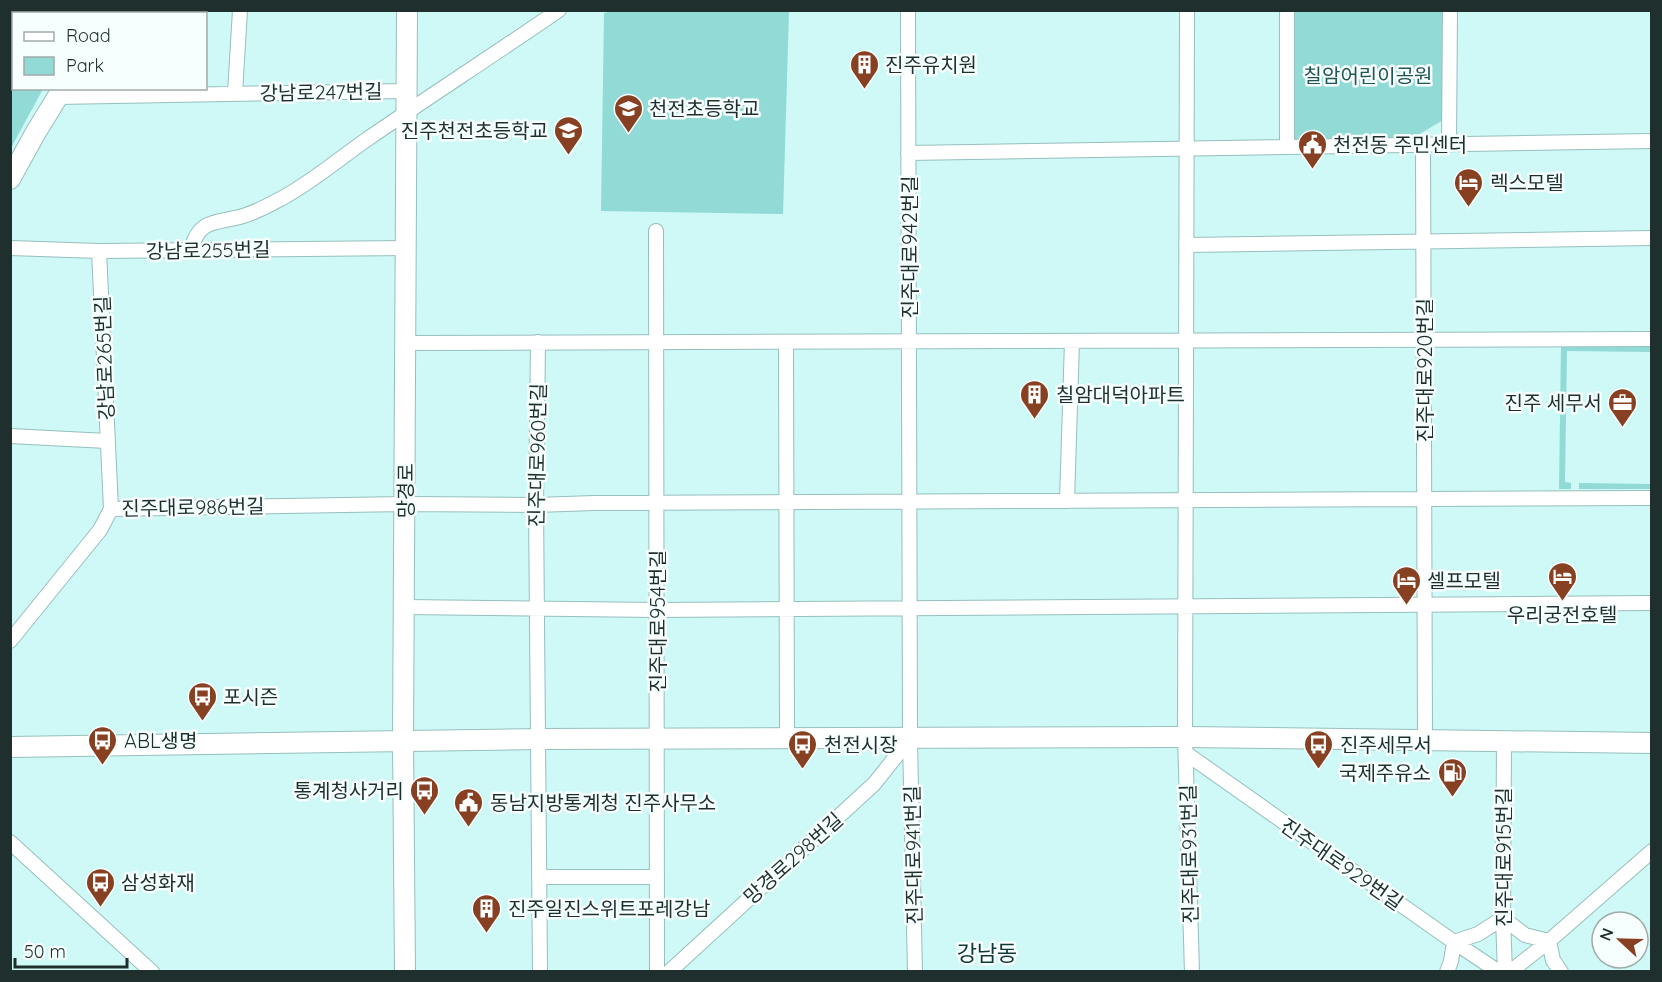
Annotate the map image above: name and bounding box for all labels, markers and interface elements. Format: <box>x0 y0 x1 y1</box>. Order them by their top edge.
legend <box>12 12 207 90</box>
text: Road <box>66 24 111 47</box>
building icon: 진주유치원 <box>848 48 880 90</box>
place label: 진주유치원 <box>885 52 977 77</box>
text: Park <box>66 54 104 77</box>
park label: 칠암어린이공원 <box>1304 63 1432 88</box>
street label: 강남로247번길 <box>259 78 383 106</box>
school or university icon: 천전초등학교 <box>612 92 644 134</box>
place label: 천전초등학교 <box>649 96 759 121</box>
school or university icon: 진주천전초등학교 <box>553 114 585 156</box>
place label: 진주천전초등학교 <box>401 118 548 143</box>
public building icon: 천전동 주민센터 <box>1296 128 1328 170</box>
place label: 천전동 주민센터 <box>1333 132 1467 157</box>
hotel icon: 렉스모텔 <box>1453 166 1485 208</box>
place label: 렉스모텔 <box>1490 170 1564 195</box>
street label: 진주대로942번길 <box>897 175 922 319</box>
street label: 강남로255번길 <box>145 236 271 264</box>
street label: 강남로265번길 <box>89 295 119 421</box>
street label: 진주대로920번길 <box>1412 298 1437 442</box>
building icon: 칠암대덕아파트 <box>1019 378 1051 420</box>
place label: 칠암대덕아파트 <box>1056 382 1185 407</box>
street label: 진주대로960번길 <box>523 383 551 527</box>
office icon: 진주 세무서 <box>1607 386 1639 428</box>
place label: 진주 세무서 <box>1505 390 1602 415</box>
street label: 망경로 <box>393 463 418 519</box>
street label: 진주대로986번길 <box>121 493 265 521</box>
street label: 진주대로954번길 <box>645 550 670 693</box>
hotel icon: 우리궁전호텔 <box>1546 560 1578 602</box>
hotel icon: 셀프모텔 <box>1390 564 1422 606</box>
place label: 셀프모텔 <box>1427 568 1501 593</box>
place label: 우리궁전호텔 <box>1507 602 1617 627</box>
bus stop icon: 포시즌 <box>186 680 218 722</box>
place label: 포시즌 <box>223 684 278 709</box>
bus stop icon: ABL생명 <box>87 724 119 766</box>
place label: ABL생명 <box>124 728 197 753</box>
bus stop icon: 천전시장 <box>787 728 819 770</box>
bus stop icon: 진주세무서 <box>1303 728 1335 770</box>
place label: 천전시장 <box>824 732 898 757</box>
place label: 진주세무서 <box>1340 732 1432 757</box>
fuel station icon: 국제주유소 <box>1436 756 1468 798</box>
place label: 국제주유소 <box>1339 760 1431 785</box>
bus stop icon: 통계청사거리 <box>409 774 441 816</box>
place label: 통계청사거리 <box>294 778 404 803</box>
street label: 진주대로931번길 <box>1175 784 1203 924</box>
street label: 진주대로941번길 <box>899 785 927 925</box>
public building icon: 동남지방통계청 진주사무소 <box>453 786 485 828</box>
street label: 진주대로915번길 <box>1491 787 1516 927</box>
place label: 동남지방통계청 진주사무소 <box>490 790 716 815</box>
street label: 망경로298번길 <box>738 807 848 909</box>
street label: 진주대로929번길 <box>1276 813 1408 915</box>
bus stop icon: 삼성화재 <box>84 866 116 908</box>
place label: 삼성화재 <box>121 870 195 895</box>
building icon: 진주일진스위트포레강남 <box>471 892 503 934</box>
place label: 진주일진스위트포레강남 <box>508 896 710 921</box>
north arrow <box>1590 910 1650 970</box>
text: N <box>1595 925 1618 944</box>
scale bar <box>15 931 128 969</box>
district label: 강남동 <box>957 939 1017 967</box>
text: 50 m <box>24 940 66 963</box>

